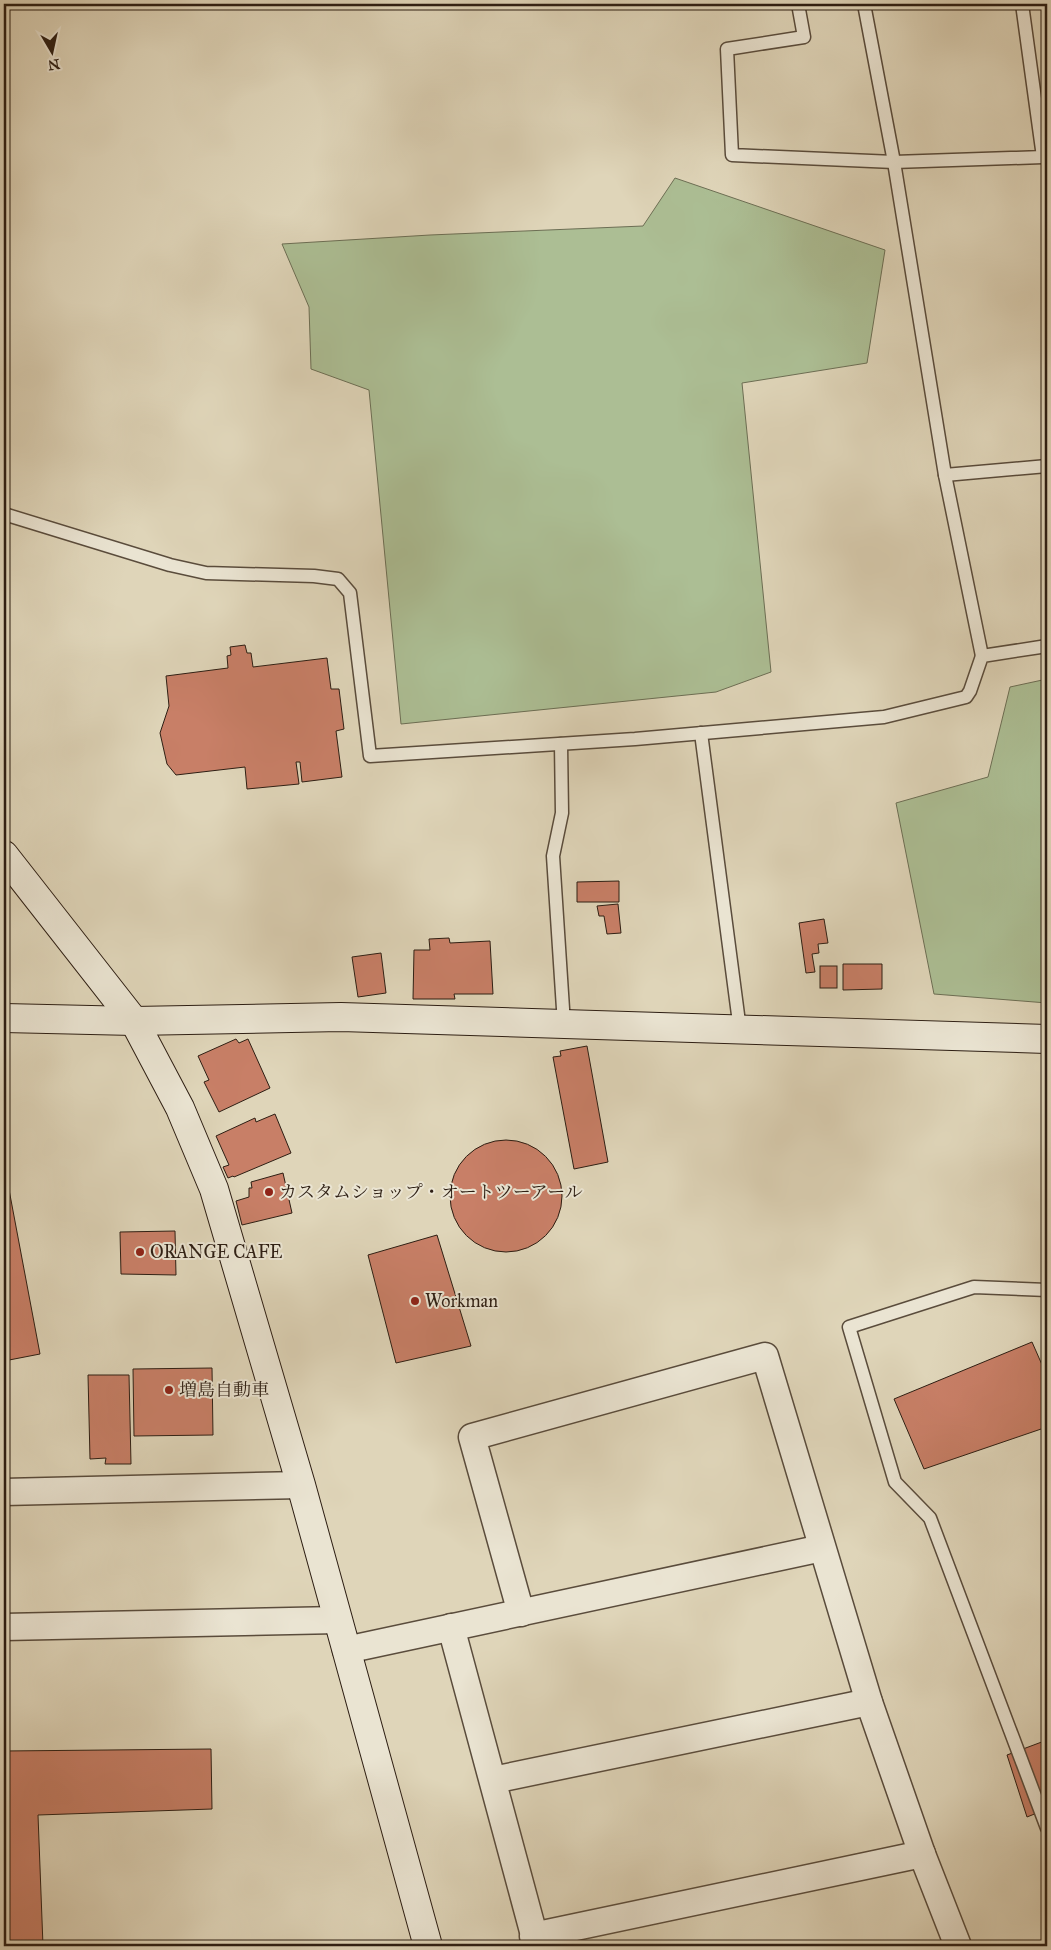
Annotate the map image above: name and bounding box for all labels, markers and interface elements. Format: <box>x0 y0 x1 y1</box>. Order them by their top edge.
north arrow <box>28 28 78 78</box>
text: N <box>47 55 61 74</box>
place label: カスタムショップ・オートツーアール <box>279 1181 583 1203</box>
marker: カスタムショップ・オートツーアール <box>263 1186 275 1198</box>
place label: ORANGE CAFE <box>150 1241 282 1263</box>
marker: ORANGE CAFE <box>134 1246 146 1258</box>
place label: Workman <box>425 1290 498 1312</box>
marker: Workman <box>409 1295 421 1307</box>
place label: 増島自動車 <box>179 1379 269 1401</box>
marker: 増島自動車 <box>163 1384 175 1396</box>

